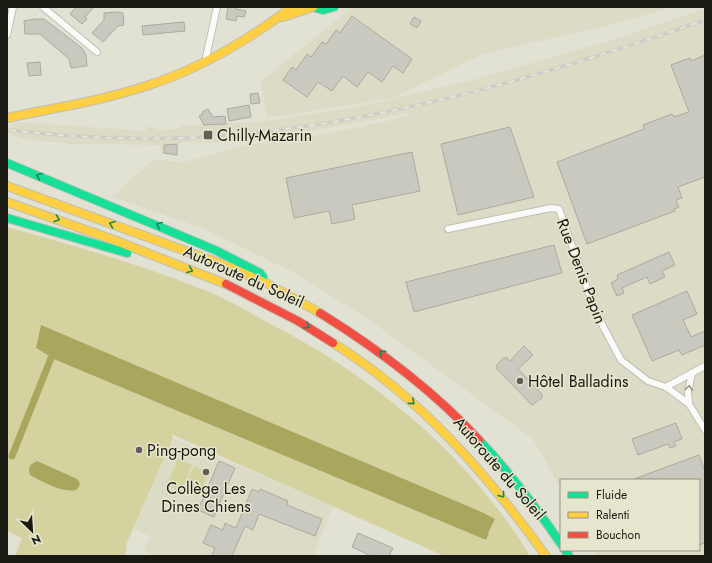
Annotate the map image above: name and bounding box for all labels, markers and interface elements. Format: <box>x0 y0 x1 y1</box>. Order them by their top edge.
place label: Chilly-Mazarin <box>217 124 312 147</box>
marker: Chilly-Mazarin <box>202 129 214 141</box>
one-way arrow <box>36 172 43 180</box>
one-way arrow <box>53 215 60 223</box>
street label: Rue Denis Papin <box>551 215 612 327</box>
one-way arrow <box>108 220 115 228</box>
one-way arrow <box>156 222 163 230</box>
street label: Autoroute du Soleil <box>180 239 308 313</box>
one-way arrow <box>187 265 194 273</box>
one-way arrow <box>303 321 310 328</box>
one-way arrow <box>380 351 387 358</box>
place label: Hôtel Balladins <box>528 370 629 393</box>
marker: Hôtel Balladins <box>515 376 525 386</box>
one-way arrow <box>684 385 693 391</box>
one-way arrow <box>407 397 415 405</box>
street label: Autoroute du Soleil <box>448 412 551 525</box>
place label: Ping-pong <box>147 439 216 462</box>
marker: Ping-pong <box>134 445 144 455</box>
marker: Collège Les Dines Chiens <box>201 467 211 477</box>
place label: Collège Les Dines Chiens <box>161 477 251 518</box>
legend <box>560 479 700 551</box>
text: Fluide <box>596 486 627 504</box>
one-way arrow <box>498 491 505 498</box>
text: Ralenti <box>596 506 630 524</box>
north arrow <box>12 511 52 551</box>
text: Bouchon <box>596 526 640 544</box>
text: N <box>29 531 44 549</box>

